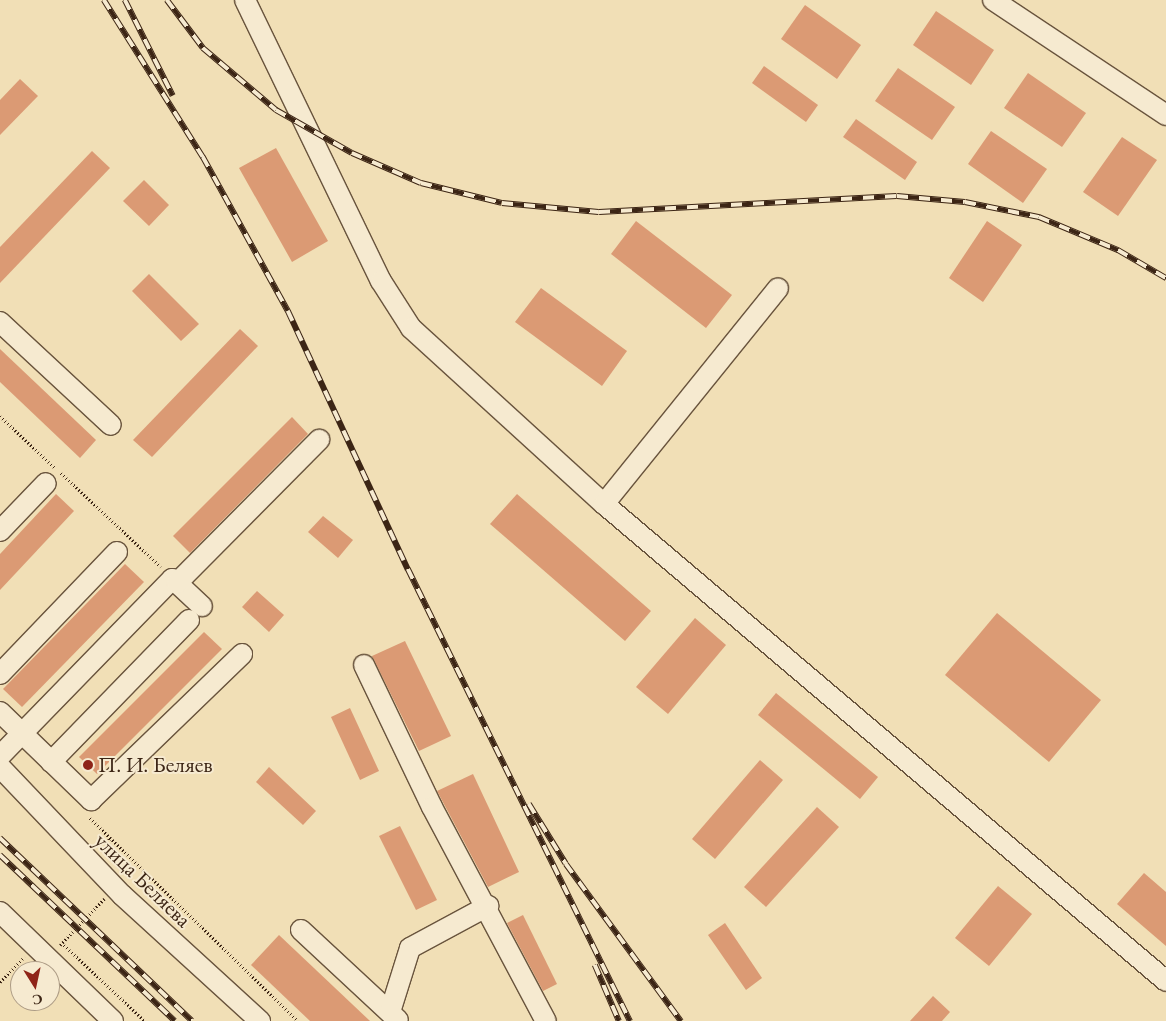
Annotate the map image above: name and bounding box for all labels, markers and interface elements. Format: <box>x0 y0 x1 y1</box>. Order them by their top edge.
place label: П. И. Беляев <box>98 752 213 778</box>
marker: П. И. Беляев <box>82 759 94 771</box>
street label: улица Беляева <box>89 827 197 933</box>
north arrow <box>10 961 60 1011</box>
text: С <box>31 990 44 1010</box>

